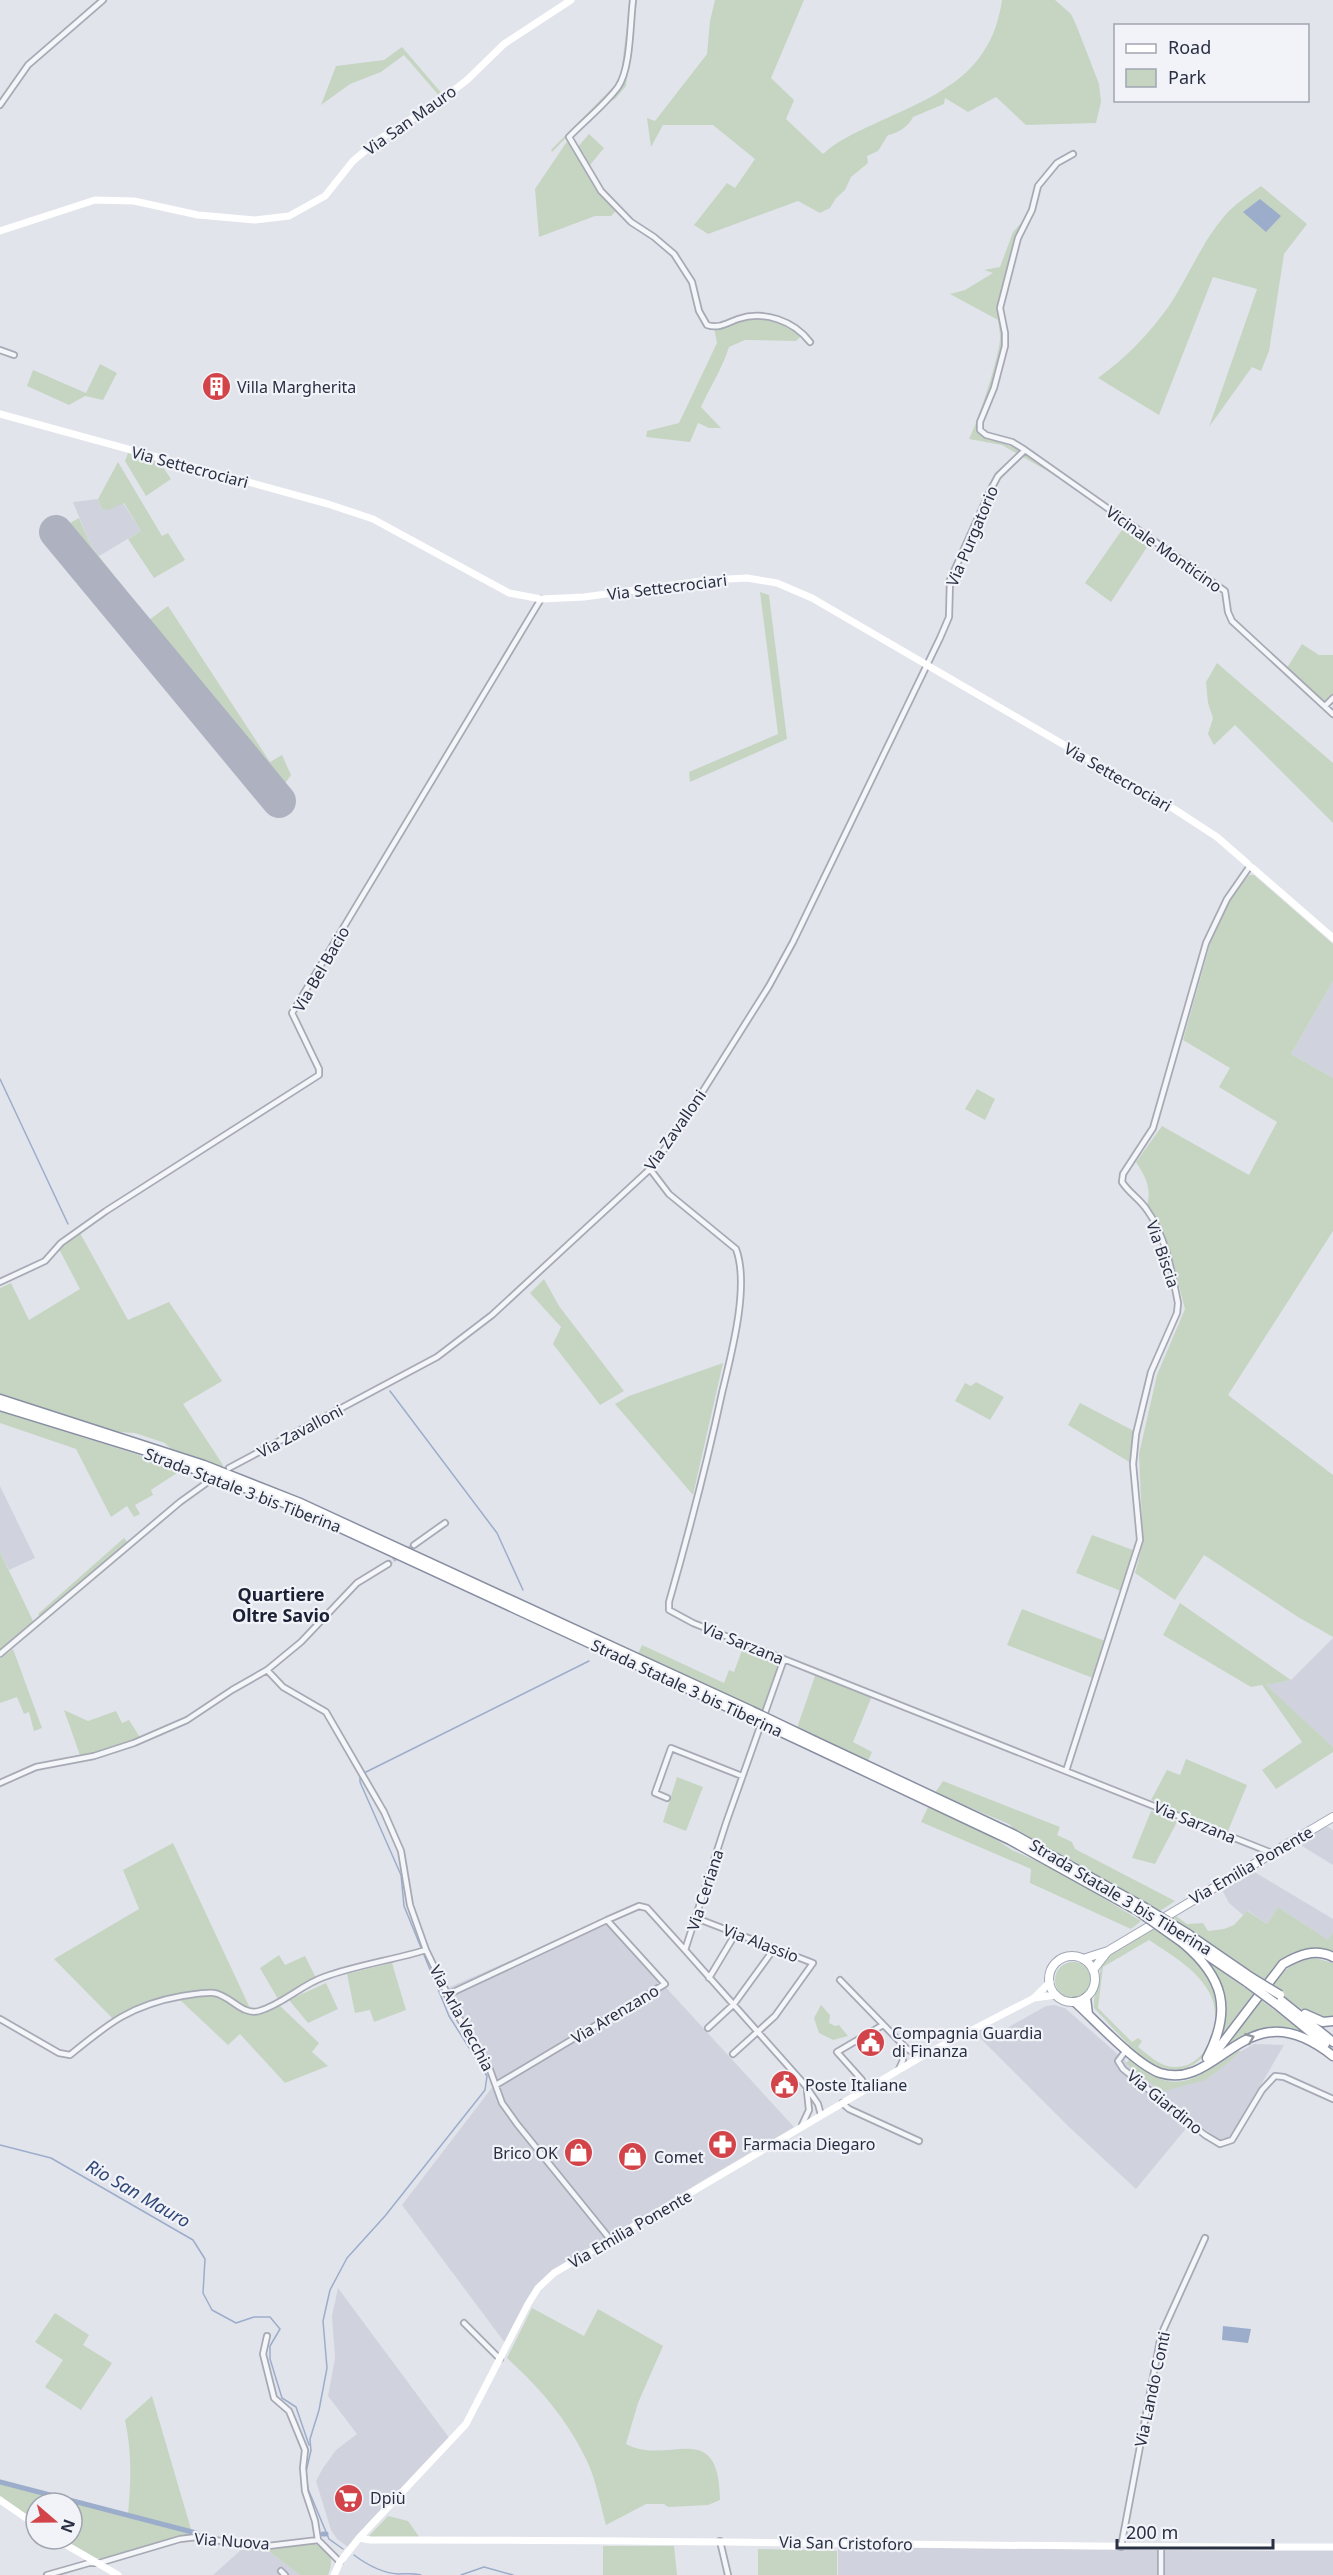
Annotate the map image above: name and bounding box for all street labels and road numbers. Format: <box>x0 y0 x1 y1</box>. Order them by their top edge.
street label: Via San Mauro <box>359 80 461 160</box>
street label: Via Settecrociari <box>129 441 251 493</box>
street label: Via Purgatorio <box>941 482 1003 590</box>
street label: Vicinale Monticino <box>1102 501 1226 597</box>
street label: Via Settecrociari <box>606 569 728 605</box>
street label: Via Settecrociari <box>1060 737 1176 817</box>
street label: Via Bel Bacio <box>288 922 354 1016</box>
street label: Via Zavalloni <box>639 1085 711 1175</box>
street label: Via Biscia <box>1141 1217 1185 1291</box>
street label: Via Zavalloni <box>253 1399 347 1463</box>
street label: Strada Statale 3 bis Tiberina <box>141 1442 345 1538</box>
street label: Via Sarzana <box>699 1617 787 1669</box>
street label: Strada Statale 3 bis Tiberina <box>588 1634 786 1742</box>
street label: Via Sarzana <box>1151 1796 1239 1848</box>
street label: Via Emilia Ponente <box>1185 1821 1317 1909</box>
street label: Strada Statale 3 bis Tiberina <box>1026 1834 1216 1960</box>
street label: Via Ceriana <box>681 1846 729 1934</box>
street label: Via Alassio <box>720 1919 802 1967</box>
street label: Via Arla Vecchia <box>425 1961 499 2075</box>
street label: Via Arenzano <box>567 1979 663 2049</box>
street label: Via Giardino <box>1123 2065 1207 2139</box>
street label: Via Emilia Ponente <box>564 2185 696 2273</box>
street label: Via Lando Conti <box>1129 2329 1175 2449</box>
street label: Via Nuova <box>194 2527 270 2555</box>
street label: Via San Cristoforo <box>779 2531 913 2555</box>

